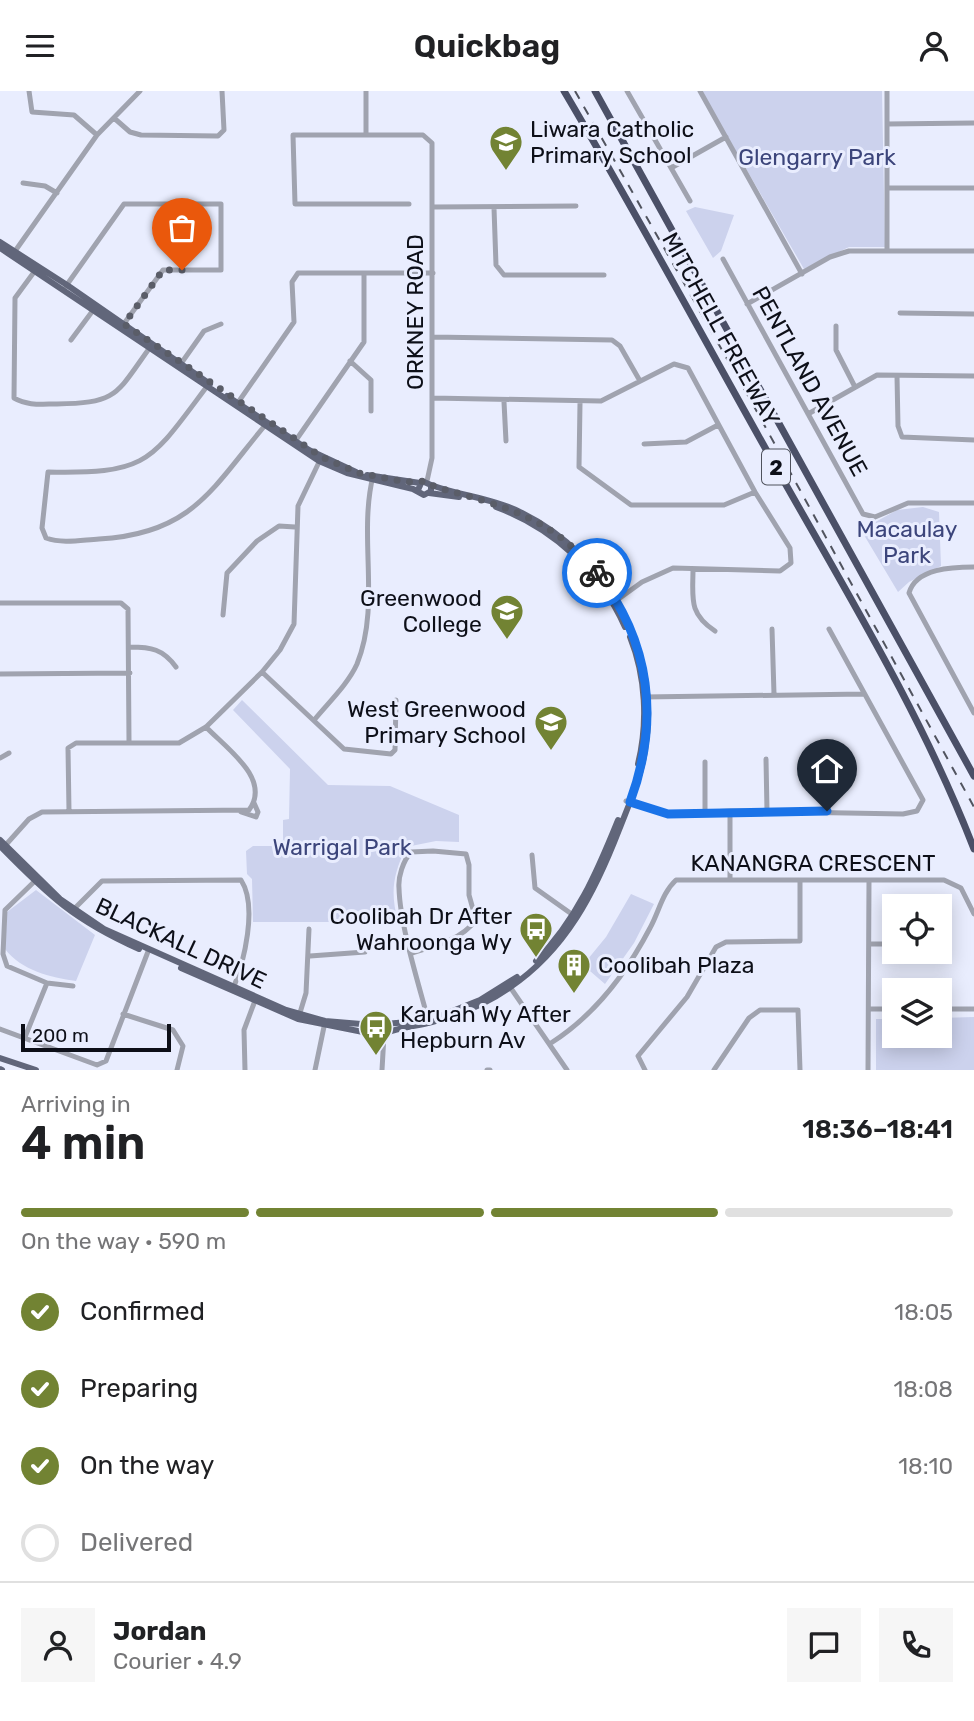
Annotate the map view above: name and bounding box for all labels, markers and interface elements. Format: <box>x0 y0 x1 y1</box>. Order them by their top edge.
icon: menu <box>21 27 59 65</box>
text: Quickbag <box>414 27 560 65</box>
icon: person <box>915 27 953 65</box>
place label: Liwara Catholic Primary School <box>530 115 694 169</box>
school or university icon: Liwara Catholic Primary School <box>487 123 525 172</box>
park label: Glengarry Park <box>738 143 896 171</box>
pin <box>152 198 212 270</box>
icon: bag <box>163 209 201 247</box>
street label: MITCHELL FREEWAY <box>656 227 786 431</box>
street label: ORKNEY ROAD <box>401 234 429 390</box>
street label: PENTLAND AVENUE <box>746 281 874 481</box>
road number: 2 <box>762 449 790 485</box>
park label: Macaulay Park <box>857 515 958 569</box>
courier <box>562 538 632 608</box>
icon: bike <box>578 554 616 592</box>
place label: Greenwood College <box>360 584 482 638</box>
school or university icon: Greenwood College <box>488 592 526 641</box>
place label: West Greenwood Primary School <box>347 695 526 749</box>
school or university icon: West Greenwood Primary School <box>532 703 570 752</box>
pin <box>797 739 857 811</box>
icon: home <box>808 750 846 788</box>
park label: Warrigal Park <box>272 833 412 861</box>
street label: KANANGRA CRESCENT <box>691 849 935 877</box>
street label: BLACKALL DRIVE <box>91 891 271 995</box>
map controls <box>882 894 952 1048</box>
button: locate <box>882 894 952 964</box>
place label: Coolibah Dr After Wahroonga Wy <box>330 902 512 956</box>
bus stop icon: Coolibah Dr After Wahroonga Wy <box>517 910 555 959</box>
building icon: Coolibah Plaza <box>555 946 593 995</box>
place label: Coolibah Plaza <box>598 951 754 979</box>
button: layers <box>882 978 952 1048</box>
place label: Karuah Wy After Hepburn Av <box>400 1000 571 1054</box>
bus stop icon: Karuah Wy After Hepburn Av <box>357 1008 395 1057</box>
scale bar <box>21 1021 172 1053</box>
text: 200 m <box>32 1024 89 1047</box>
text: Arriving in <box>21 1090 131 1118</box>
text: 18:36–18:41 <box>802 1114 953 1145</box>
text: 4 min <box>21 1116 145 1171</box>
text: On the way · 590 m <box>21 1227 226 1255</box>
icon: check <box>21 1293 59 1331</box>
text: Confirmed <box>80 1296 205 1327</box>
text: 18:05 <box>894 1298 953 1326</box>
icon: check <box>21 1370 59 1408</box>
text: Preparing <box>80 1373 198 1404</box>
text: 18:08 <box>893 1375 953 1403</box>
icon: check <box>21 1447 59 1485</box>
text: On the way <box>80 1450 214 1481</box>
text: 18:10 <box>898 1452 953 1480</box>
text: Delivered <box>80 1527 193 1558</box>
button: person <box>21 1608 95 1682</box>
button: chat <box>787 1608 861 1682</box>
button: phone <box>879 1608 953 1682</box>
text: Jordan <box>113 1616 206 1647</box>
text: Courier · 4.9 <box>113 1647 242 1675</box>

